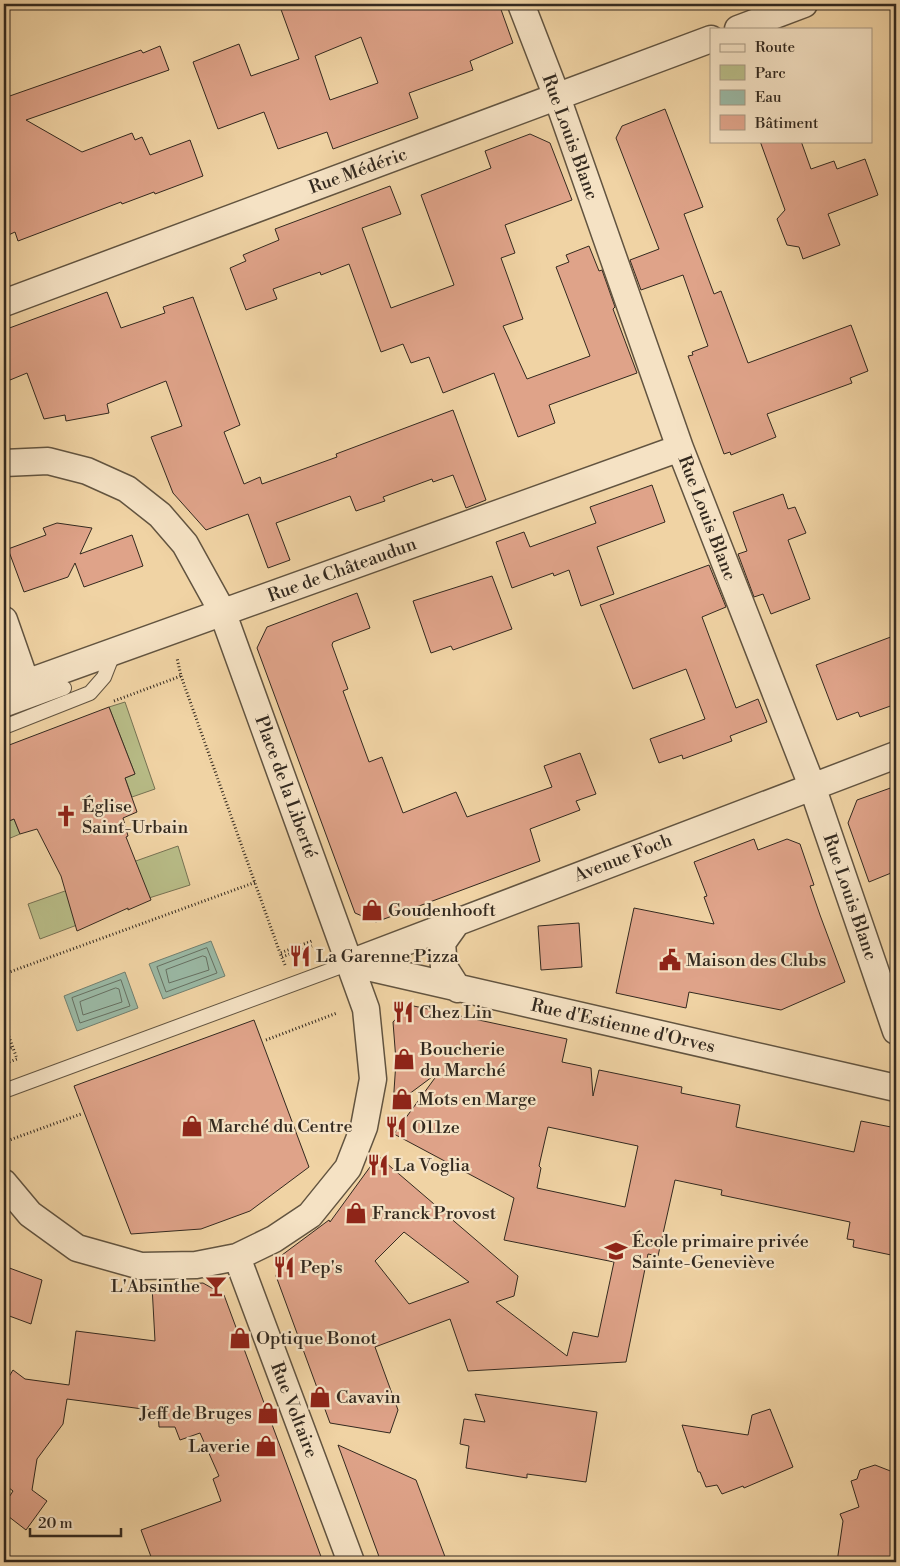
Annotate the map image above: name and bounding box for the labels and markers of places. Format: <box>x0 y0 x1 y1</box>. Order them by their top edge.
place label: Église Saint-Urbain <box>82 795 188 839</box>
church icon: Église Saint-Urbain <box>53 803 79 829</box>
shop icon: Goudenhooft <box>359 897 385 923</box>
place label: Goudenhooft <box>388 899 497 922</box>
restaurant icon: La Garenne Pizza <box>287 943 313 969</box>
place label: La Garenne Pizza <box>316 945 460 968</box>
public building icon: Maison des Clubs <box>657 947 683 973</box>
place label: Maison des Clubs <box>686 949 827 972</box>
restaurant icon: Chez Lin <box>390 999 416 1025</box>
place label: Chez Lin <box>419 1001 492 1024</box>
place label: Boucherie du Marché <box>419 1038 506 1082</box>
shop icon: Boucherie du Marché <box>391 1046 417 1072</box>
shop icon: Mots en Marge <box>389 1086 415 1112</box>
place label: Mots en Marge <box>418 1088 536 1111</box>
shop icon: Marché du Centre <box>179 1113 205 1139</box>
restaurant icon: O11ze <box>383 1114 409 1140</box>
place label: Marché du Centre <box>208 1115 353 1138</box>
place label: O11ze <box>412 1116 460 1139</box>
restaurant icon: La Voglia <box>365 1152 391 1178</box>
place label: La Voglia <box>394 1154 471 1177</box>
shop icon: Franck Provost <box>343 1200 369 1226</box>
place label: Franck Provost <box>372 1202 497 1225</box>
place label: École primaire privée Sainte-Geneviève <box>632 1230 809 1274</box>
school or university icon: École primaire privée Sainte-Geneviève <box>603 1238 629 1264</box>
restaurant icon: Pep's <box>271 1254 297 1280</box>
place label: Pep's <box>300 1256 343 1279</box>
bar icon: L'Absinthe <box>203 1273 229 1299</box>
place label: L'Absinthe <box>111 1275 200 1298</box>
shop icon: Optique Bonot <box>227 1325 253 1351</box>
place label: Optique Bonot <box>256 1327 377 1350</box>
shop icon: Cavavin <box>307 1384 333 1410</box>
place label: Cavavin <box>336 1386 401 1409</box>
shop icon: Jeff de Bruges <box>255 1400 281 1426</box>
place label: Jeff de Bruges <box>139 1402 252 1425</box>
shop icon: Laverie <box>253 1433 279 1459</box>
place label: Laverie <box>188 1435 250 1458</box>

